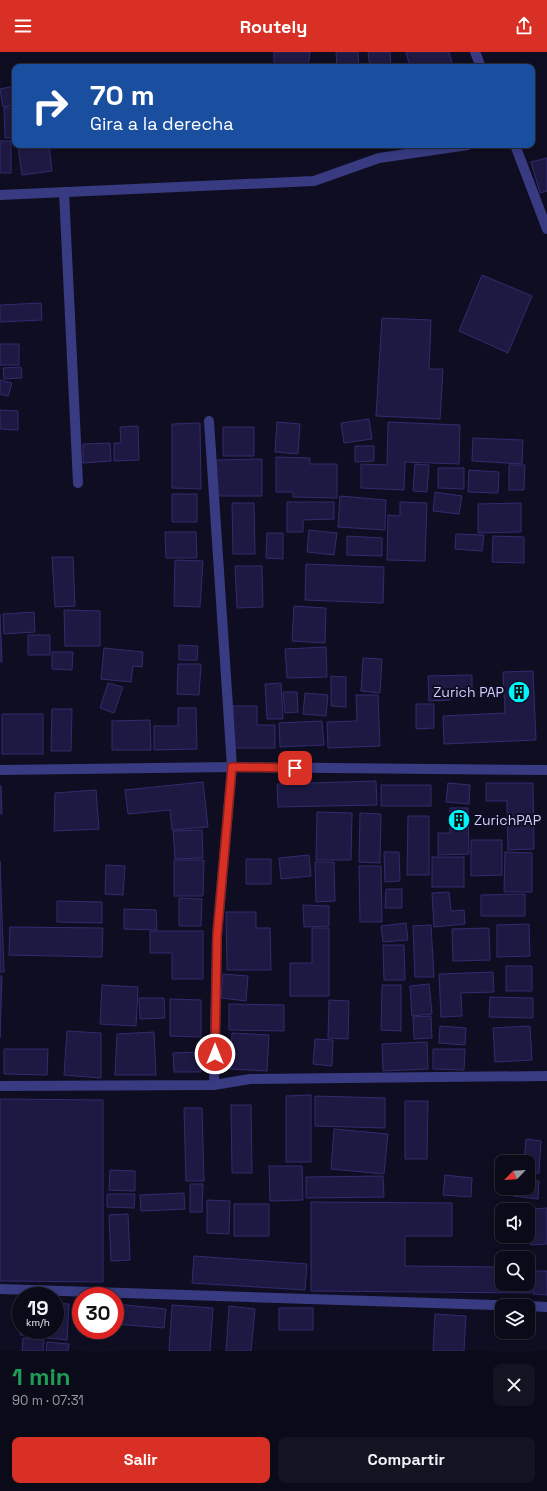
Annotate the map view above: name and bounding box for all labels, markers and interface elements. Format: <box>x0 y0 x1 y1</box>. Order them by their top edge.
icon: menu <box>12 15 34 37</box>
text: Routely <box>240 15 307 38</box>
icon: share <box>513 15 535 37</box>
text: 70 m <box>90 77 155 113</box>
icon: right <box>24 80 76 132</box>
text: Gira a la derecha <box>90 112 234 135</box>
building icon: Zurich PAP <box>506 679 532 705</box>
place label: Zurich PAP <box>433 683 504 701</box>
pin <box>278 751 312 785</box>
icon: arrive <box>284 757 306 779</box>
building icon: ZurichPAP <box>446 807 472 833</box>
place label: ZurichPAP <box>474 811 541 829</box>
position arrow <box>194 1033 236 1075</box>
north arrow <box>495 1155 535 1195</box>
map controls <box>495 1155 535 1339</box>
button: sound <box>495 1203 535 1243</box>
button: search <box>495 1251 535 1291</box>
speed limit sign: 30 <box>72 1287 124 1339</box>
text: 19 <box>27 1295 49 1321</box>
button: layers <box>495 1299 535 1339</box>
text: km/h <box>26 1316 50 1329</box>
text: 1 min <box>12 1361 71 1392</box>
button: close <box>493 1364 535 1406</box>
text: 90 m · 07:31 <box>12 1392 84 1409</box>
button: Salir <box>12 1437 270 1483</box>
button: Compartir <box>278 1437 535 1483</box>

